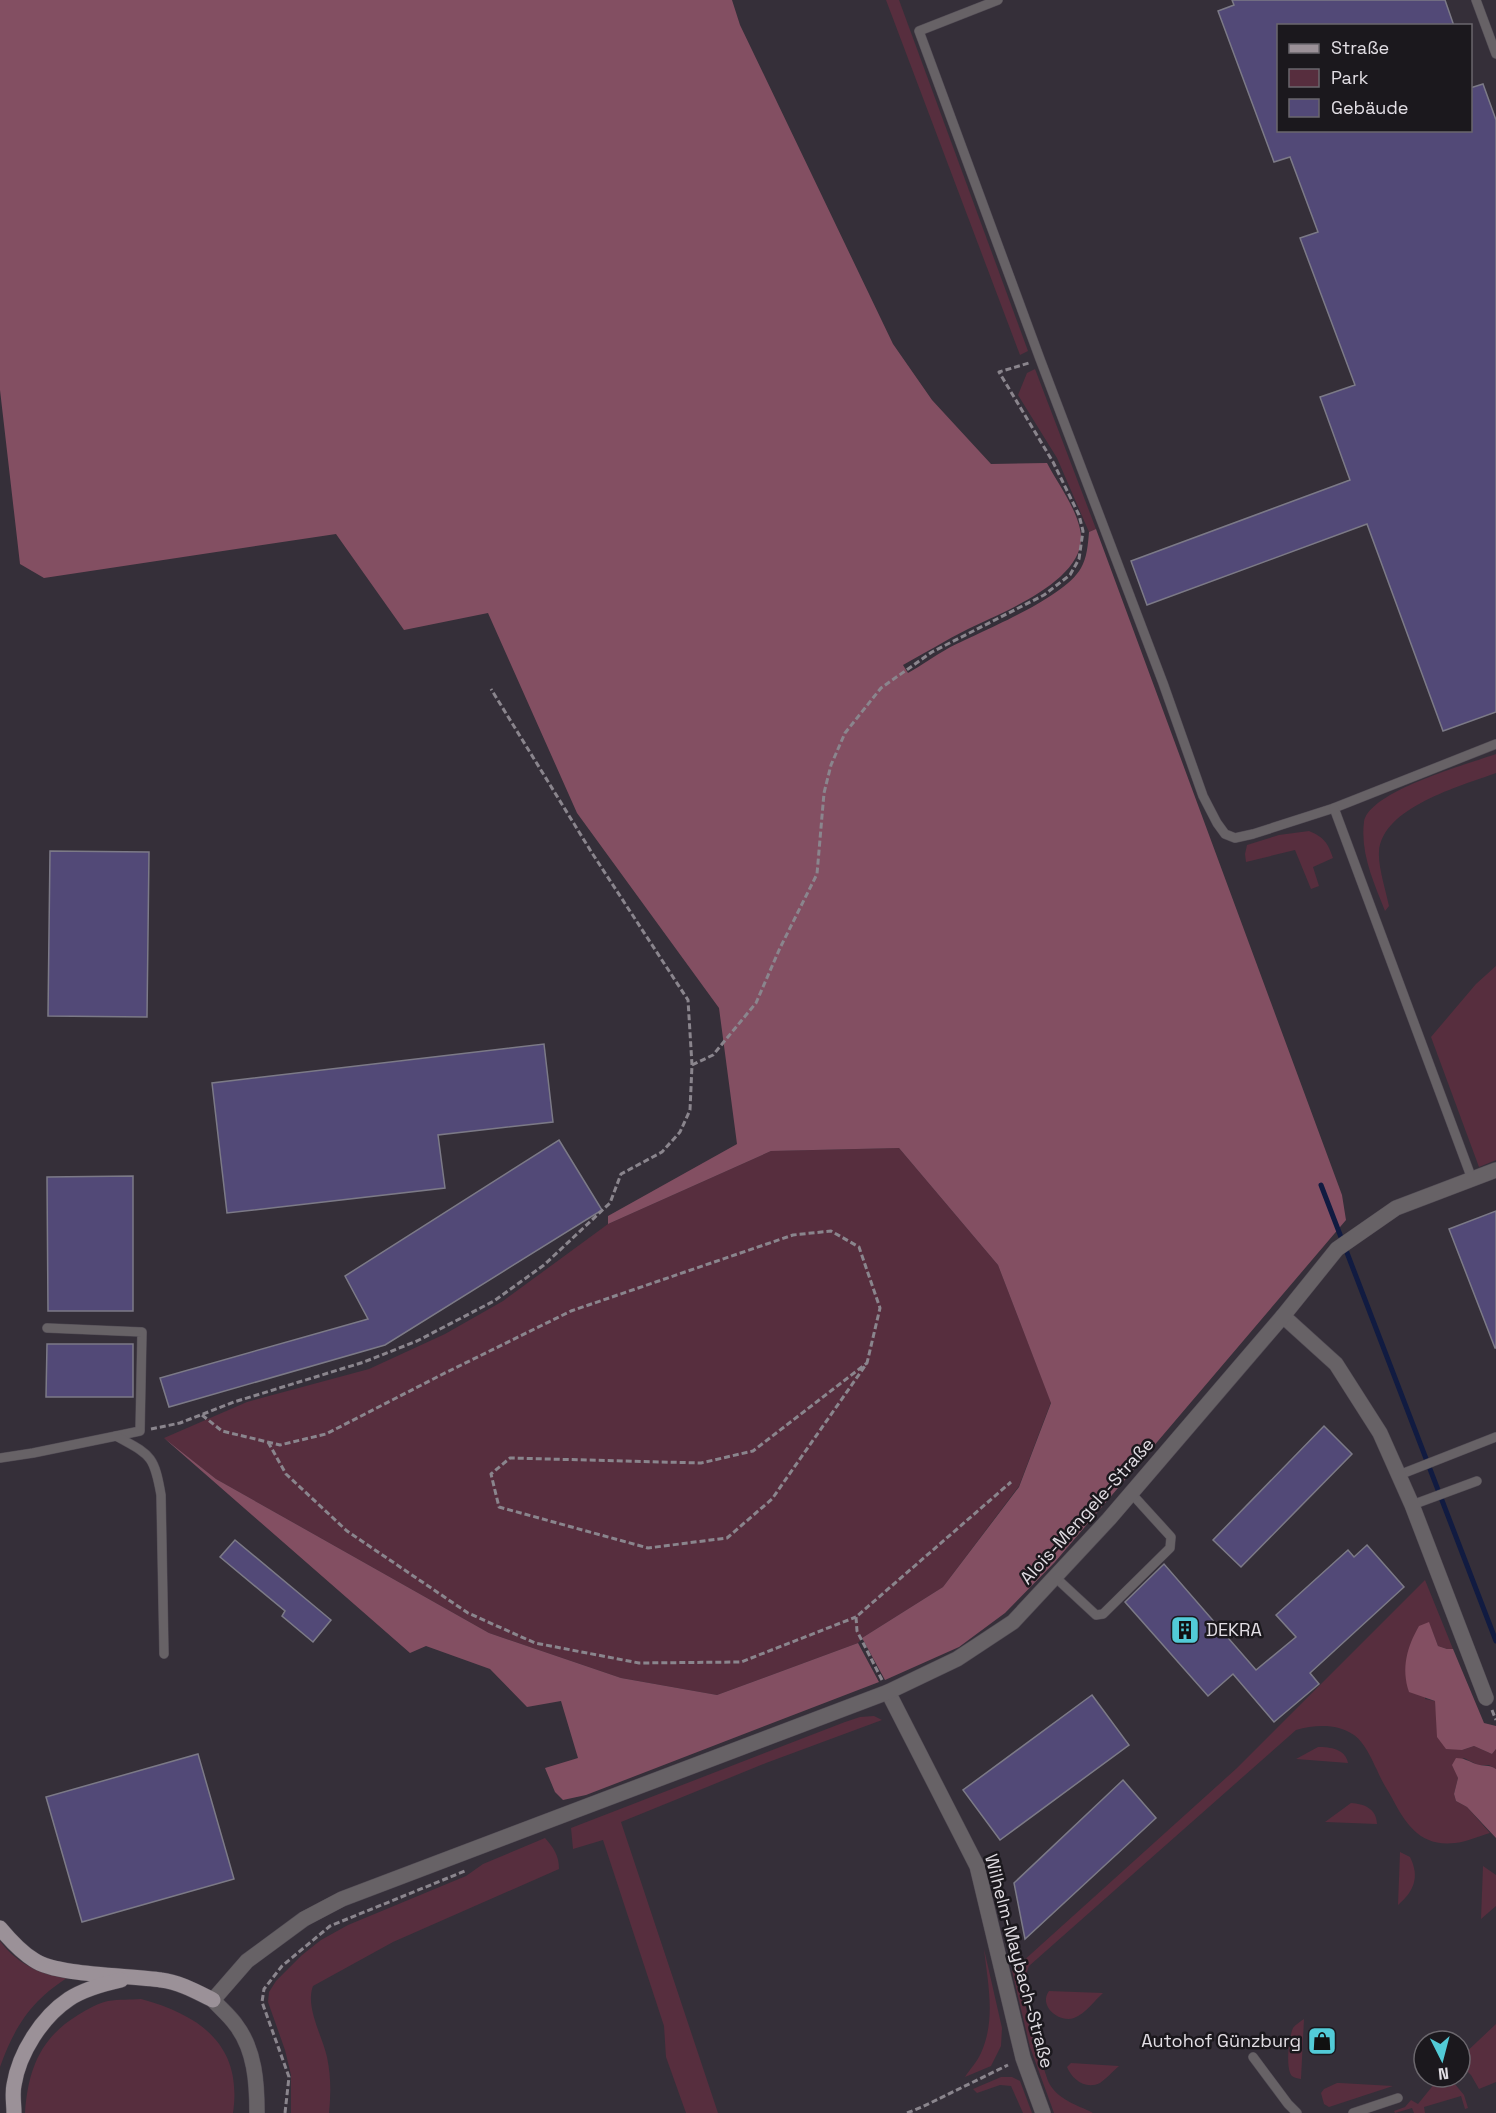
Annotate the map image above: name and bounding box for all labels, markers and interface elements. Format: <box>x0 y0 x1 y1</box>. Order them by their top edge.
legend <box>1277 24 1472 132</box>
text: Straße <box>1331 36 1389 59</box>
text: Park <box>1331 66 1369 89</box>
text: Gebäude <box>1331 96 1409 119</box>
street label: Alois-Mengele-Straße <box>1015 1432 1159 1589</box>
building icon: DEKRA <box>1169 1614 1201 1646</box>
place label: DEKRA <box>1206 1618 1262 1641</box>
street label: Wilhelm-Maybach-Straße <box>980 1851 1059 2071</box>
shop icon: Autohof Günzburg <box>1306 2025 1338 2057</box>
place label: Autohof Günzburg <box>1141 2029 1301 2052</box>
north arrow <box>1412 2029 1472 2089</box>
text: N <box>1437 2062 1450 2084</box>

